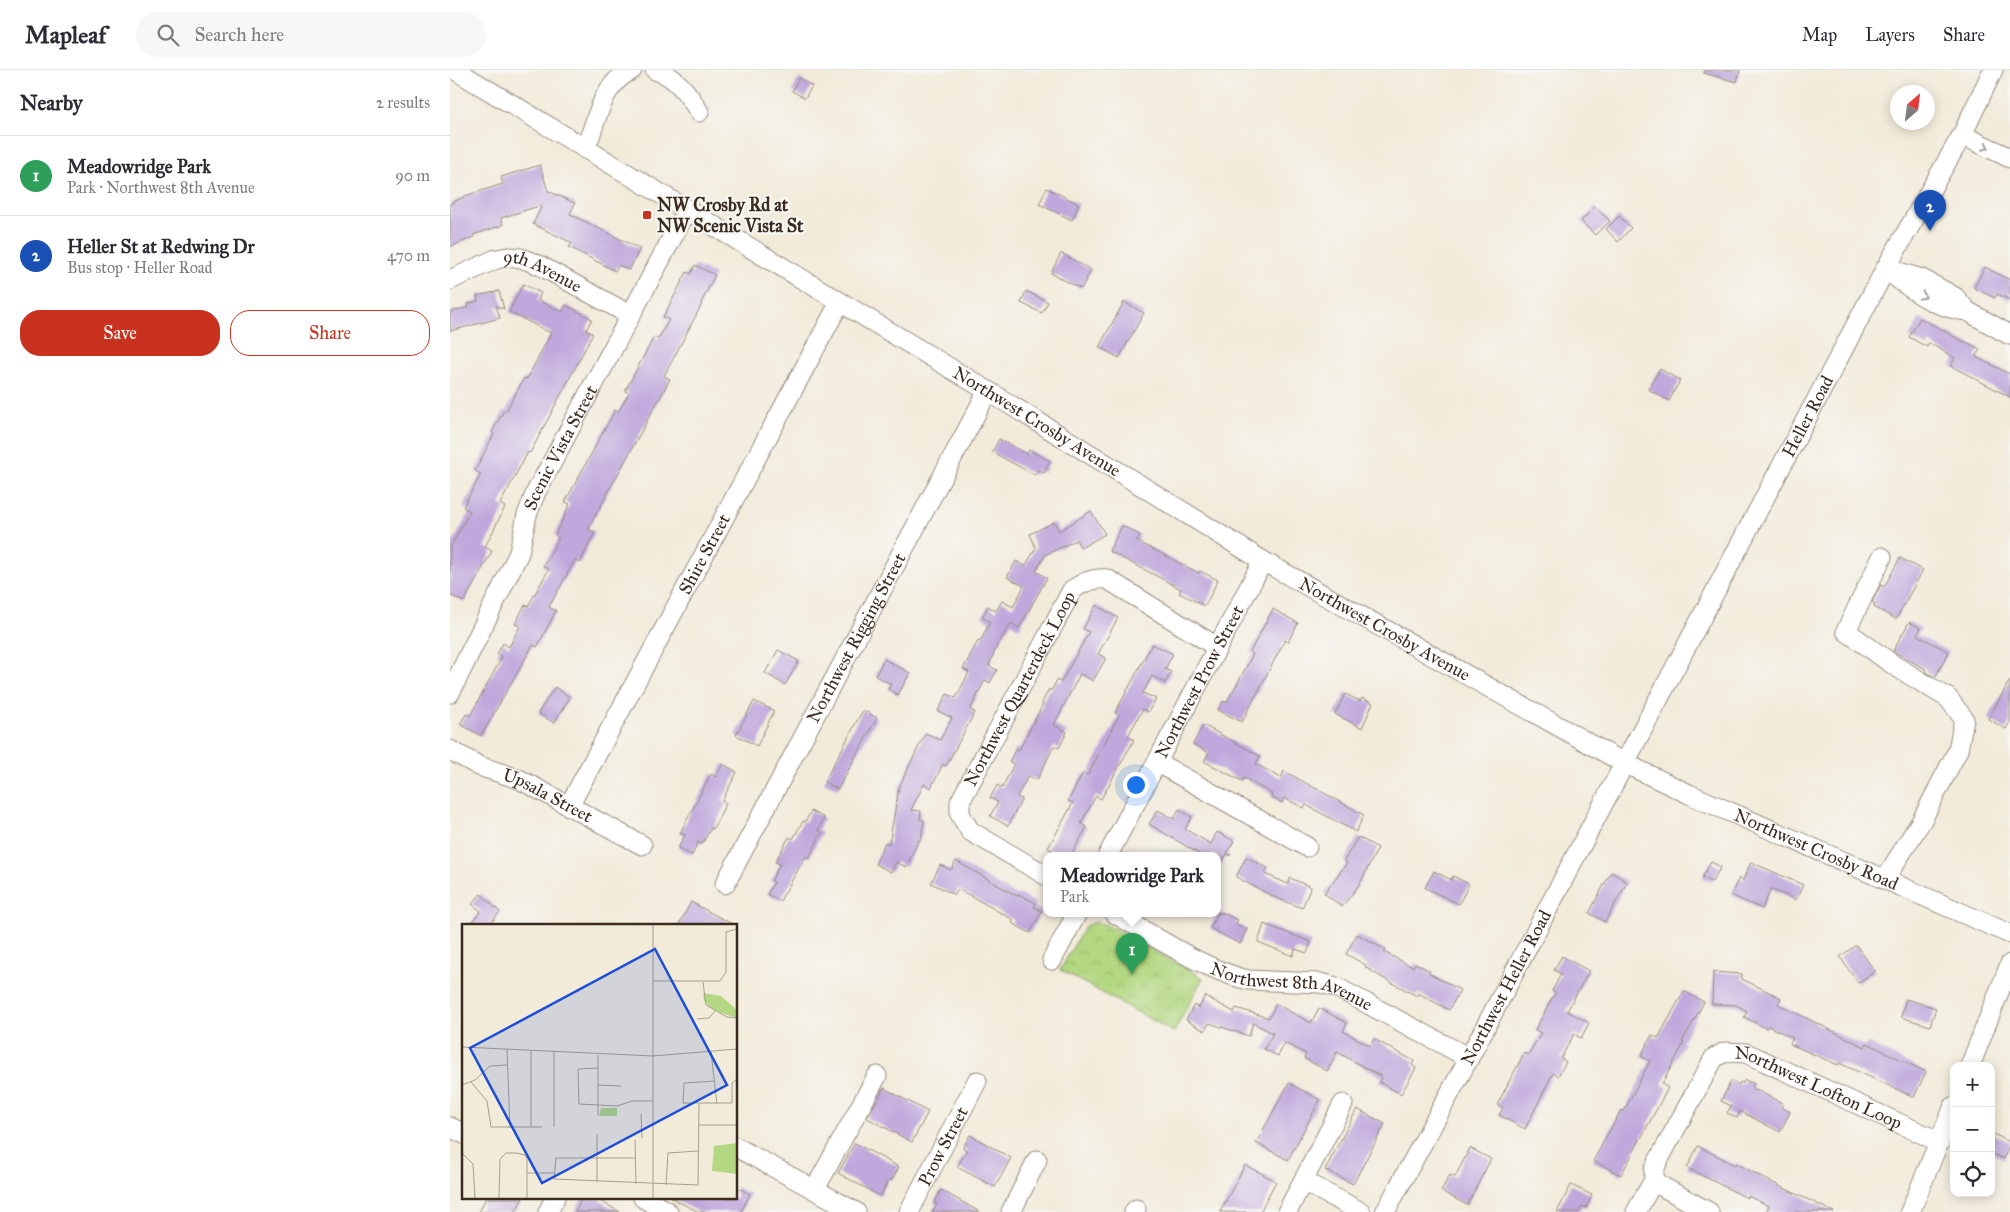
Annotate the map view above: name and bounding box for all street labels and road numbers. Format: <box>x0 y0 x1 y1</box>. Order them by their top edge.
street label: 9th Avenue <box>502 246 585 297</box>
street label: Northwest Crosby Avenue <box>949 362 1125 481</box>
street label: Heller Road <box>1777 372 1838 461</box>
street label: Scenic Vista Street <box>519 381 602 513</box>
street label: Shire Street <box>674 510 735 598</box>
street label: Northwest Rigging Street <box>802 549 911 727</box>
street label: Northwest Crosby Avenue <box>1295 572 1474 686</box>
street label: Northwest Quarterdeck Loop <box>959 587 1080 790</box>
street label: Northwest Prow Street <box>1150 601 1249 762</box>
street label: Upsala Street <box>500 764 597 828</box>
street label: Northwest Crosby Road <box>1731 804 1902 895</box>
street label: Northwest Heller Road <box>1456 906 1556 1069</box>
street label: Northwest 8th Avenue <box>1207 957 1376 1015</box>
street label: Northwest Lofton Loop <box>1734 1041 1905 1134</box>
street label: Prow Street <box>913 1102 973 1190</box>

